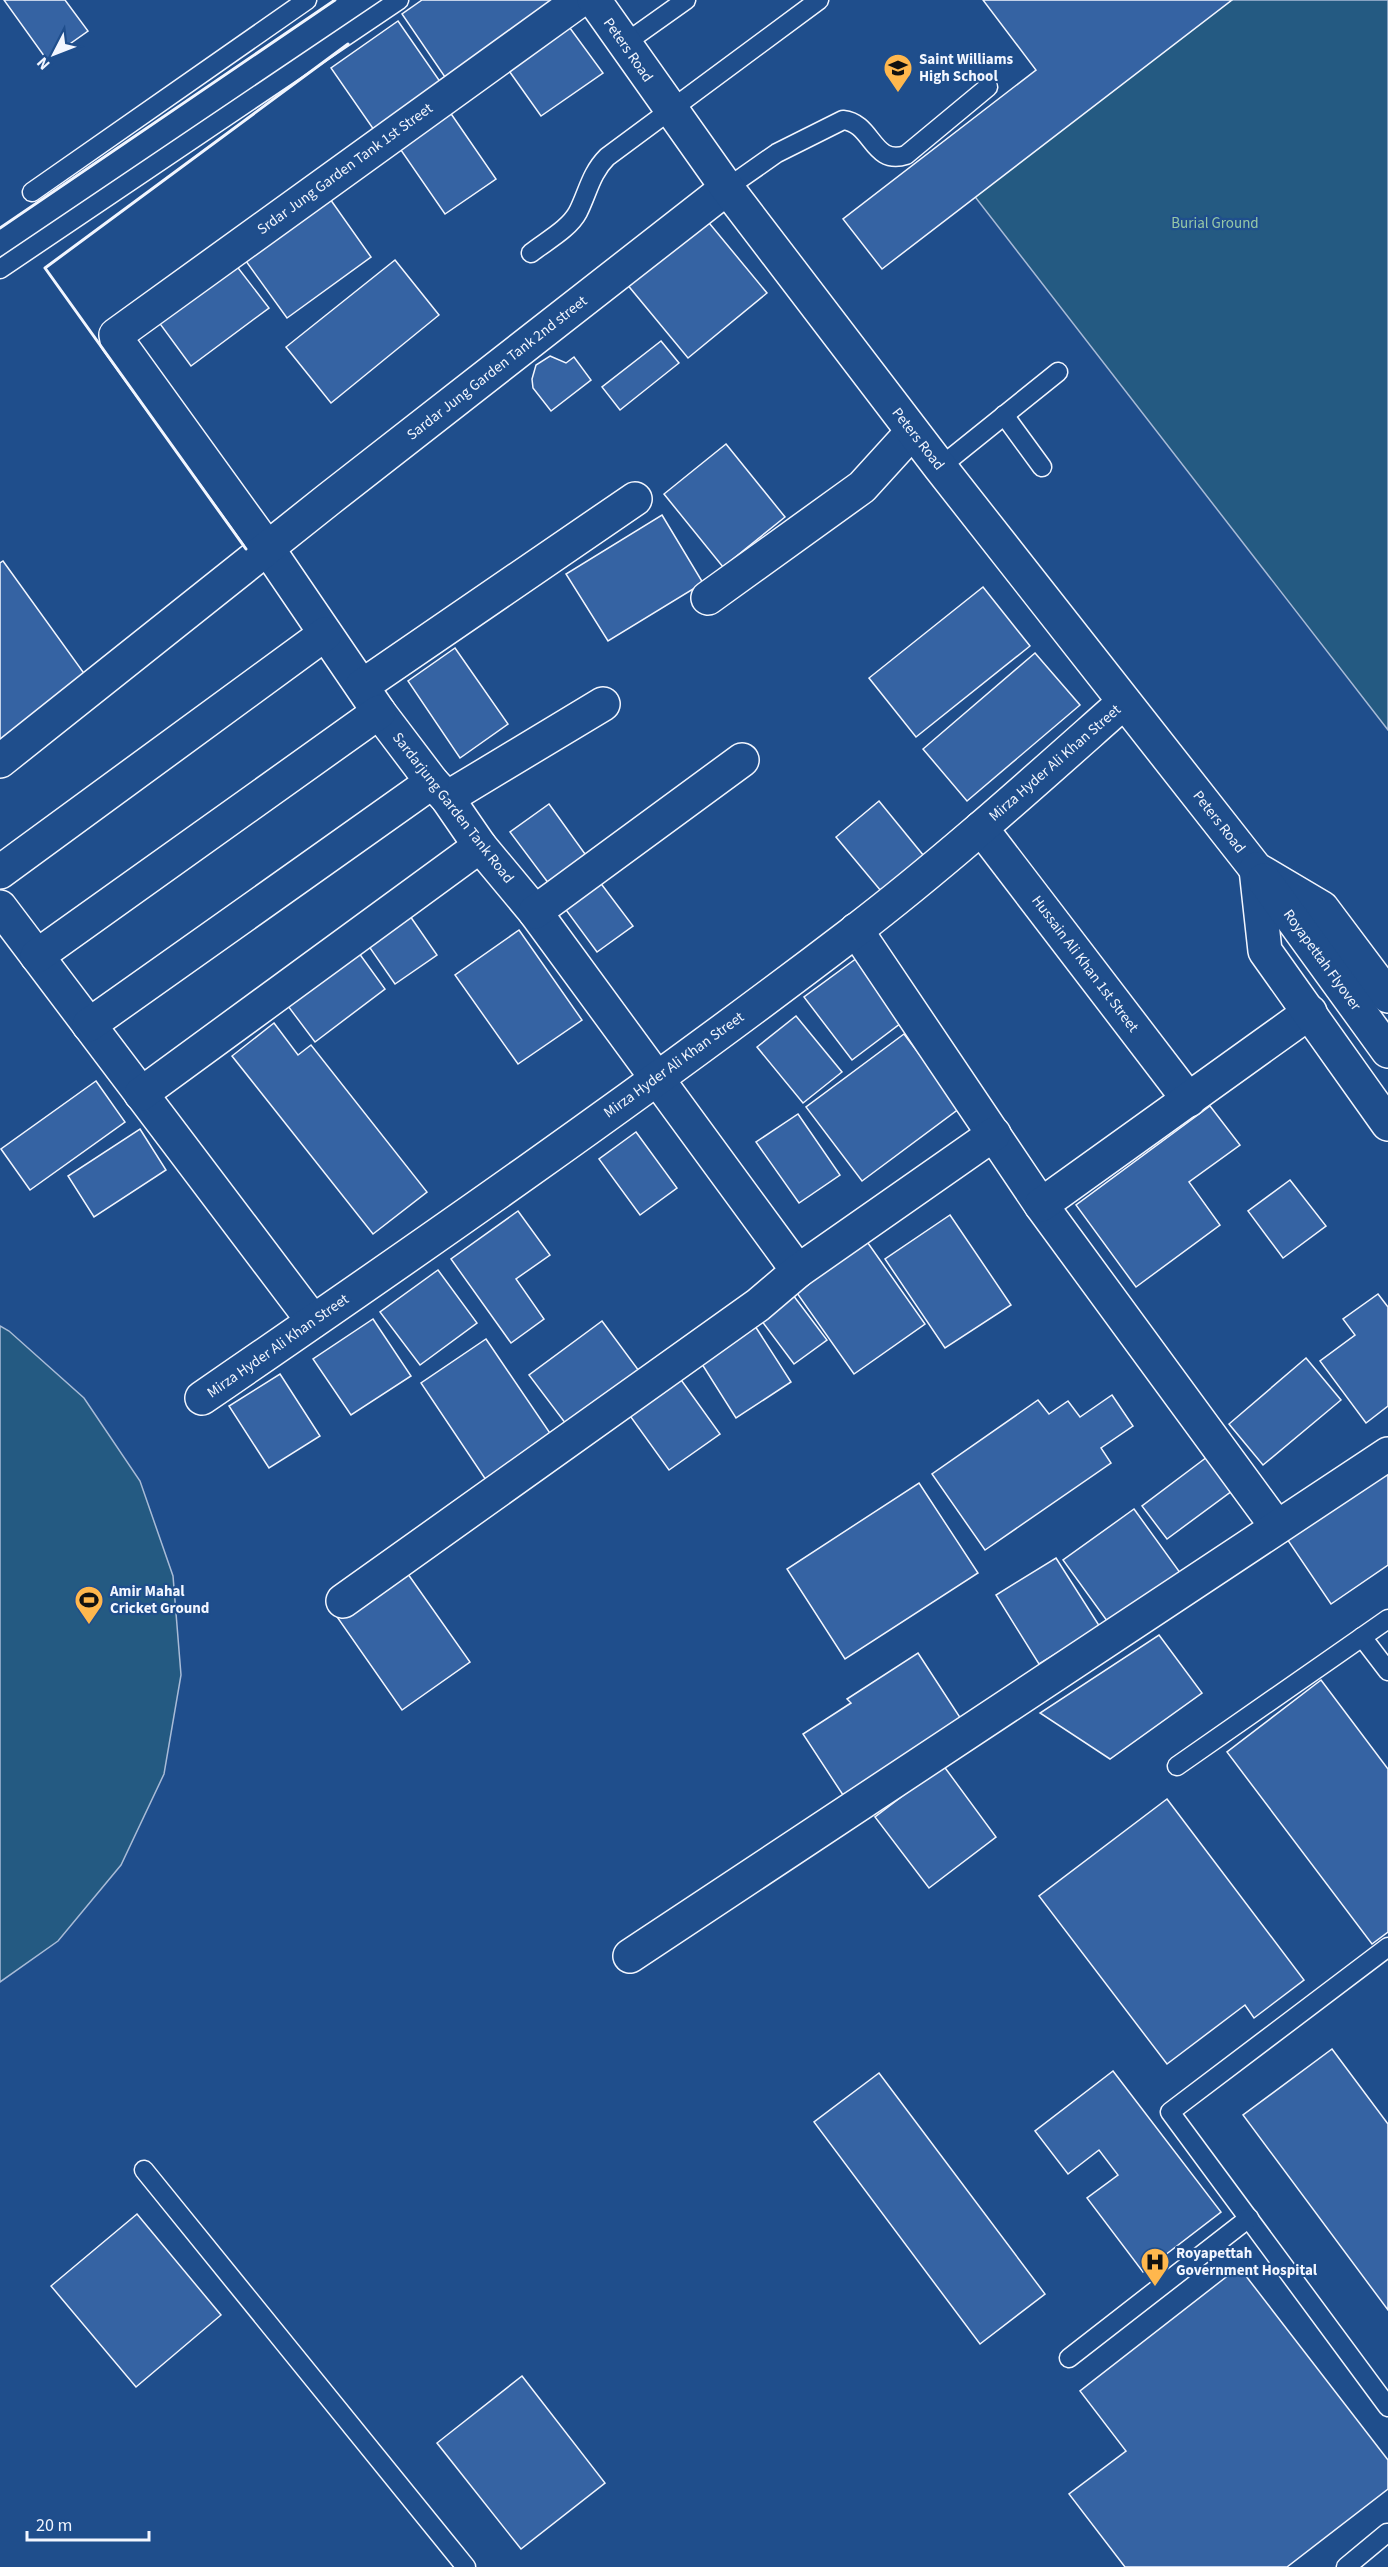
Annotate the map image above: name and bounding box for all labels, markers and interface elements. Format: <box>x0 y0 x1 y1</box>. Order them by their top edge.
street label: Peters Road <box>598 14 658 86</box>
north arrow <box>24 24 84 84</box>
place label: Saint Williams High School <box>919 49 1014 87</box>
text: N <box>32 52 55 75</box>
school or university icon: Saint Williams High School <box>882 52 914 94</box>
street label: Srdar Jung Garden Tank 1st Street <box>253 98 437 240</box>
park label: Burial Ground <box>1171 213 1259 234</box>
street label: Sardar Jung Garden Tank 2nd street <box>402 291 592 445</box>
street label: Peters Road <box>887 403 949 475</box>
street label: Mirza Hyder Ali Khan Street <box>984 700 1126 826</box>
street label: Sardarjung Garden Tank Road <box>387 728 519 888</box>
street label: Peters Road <box>1188 786 1250 858</box>
street label: Hussain Ali Khan 1st Street <box>1027 891 1143 1037</box>
street label: Royapettah Flyover <box>1278 905 1366 1016</box>
street label: Mirza Hyder Ali Khan Street <box>600 1007 748 1123</box>
street label: Mirza Hyder Ali Khan Street <box>203 1289 353 1403</box>
place label: Amir Mahal Cricket Ground <box>109 1581 209 1619</box>
sports icon: Amir Mahal Cricket Ground <box>73 1584 105 1626</box>
place label: Royapettah Government Hospital <box>1176 2243 1318 2281</box>
hospital icon: Royapettah Government Hospital <box>1139 2246 1171 2288</box>
scale bar <box>27 2504 148 2542</box>
text: 20 m <box>36 2513 72 2538</box>

